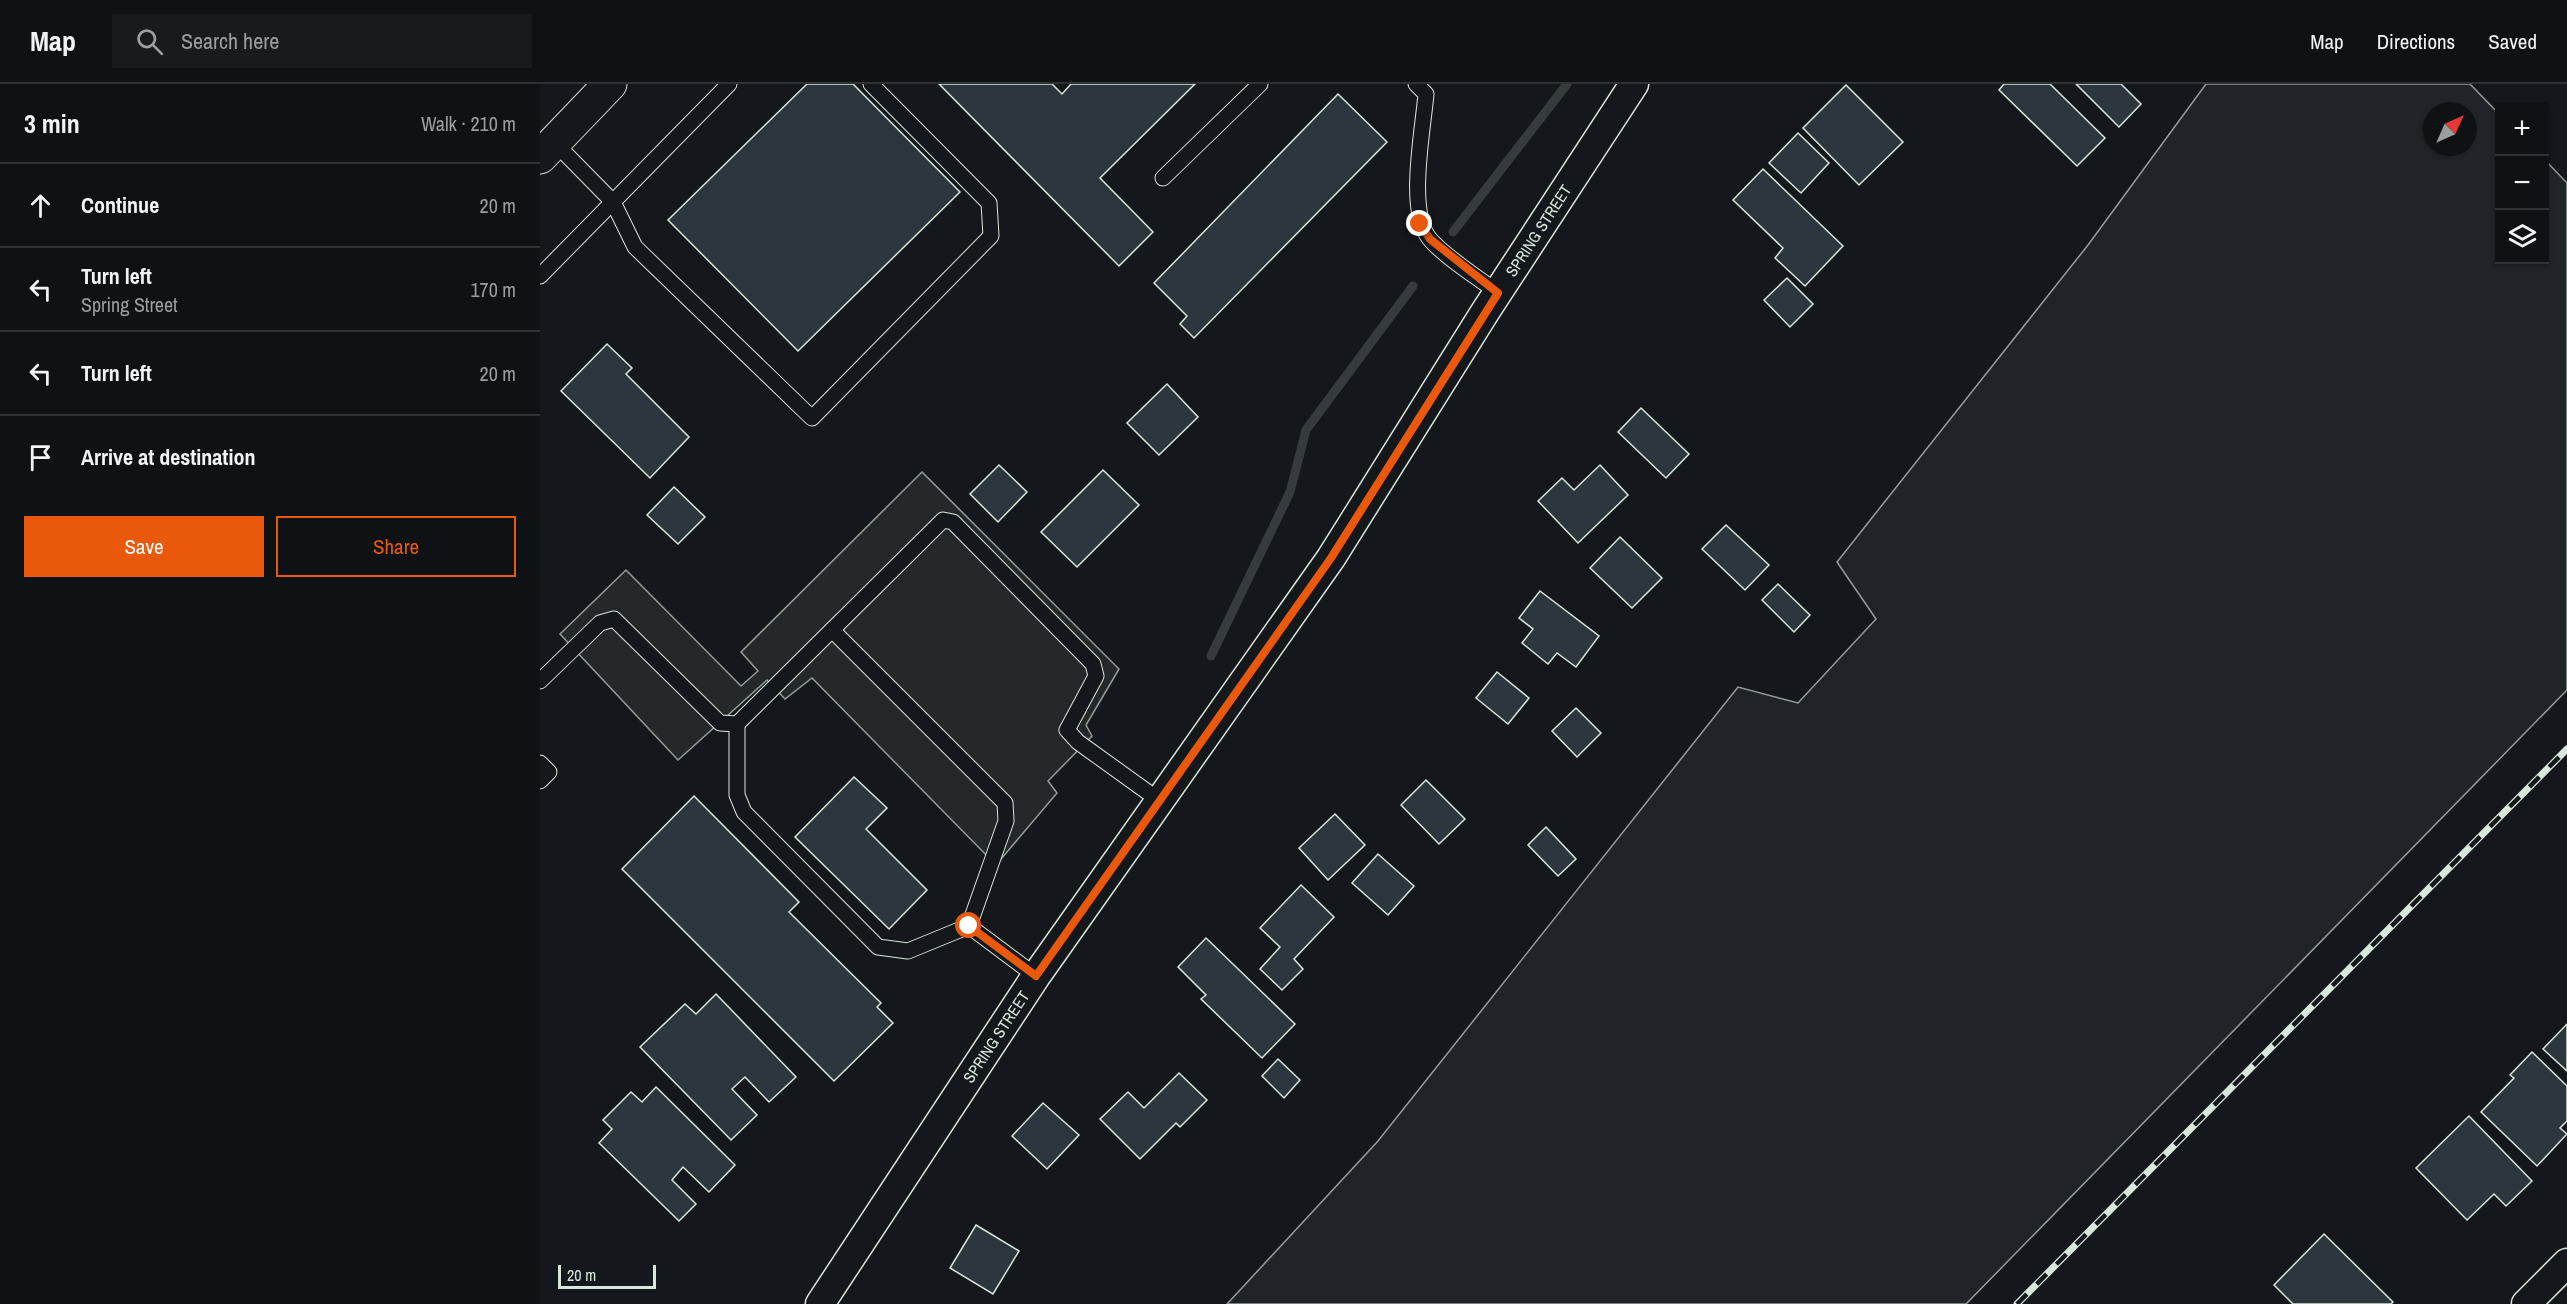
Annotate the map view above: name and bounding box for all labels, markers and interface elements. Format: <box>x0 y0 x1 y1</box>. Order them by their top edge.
search box <box>112 14 532 68</box>
text: Map <box>30 22 76 60</box>
icon: search <box>133 25 166 58</box>
text: Search here <box>181 26 279 56</box>
text: Map <box>2310 27 2344 56</box>
text: Directions <box>2377 27 2455 56</box>
text: Saved <box>2488 27 2537 56</box>
north arrow <box>2423 102 2477 156</box>
map controls <box>2495 102 2549 264</box>
button: + <box>2495 102 2549 156</box>
text: 3 min <box>24 106 80 141</box>
text: Walk · 210 m <box>421 110 516 137</box>
button: − <box>2495 156 2549 210</box>
street label: SPRING STREET <box>1500 180 1576 281</box>
icon: ahead <box>24 189 57 222</box>
text: Continue <box>81 190 159 220</box>
text: 20 m <box>480 192 516 219</box>
route end <box>1406 210 1432 236</box>
button: layers <box>2495 210 2549 264</box>
text: Turn left <box>81 261 152 291</box>
icon: left <box>24 273 57 306</box>
text: 170 m <box>470 276 516 303</box>
text: Spring Street <box>81 291 178 318</box>
icon: left <box>24 357 57 390</box>
text: Turn left <box>81 358 152 388</box>
text: 20 m <box>480 360 516 387</box>
icon: arrive <box>24 441 57 474</box>
text: Arrive at destination <box>81 442 255 472</box>
button: Save <box>24 516 264 577</box>
button: Share <box>276 516 516 577</box>
route start <box>955 912 981 938</box>
street label: SPRING STREET <box>958 986 1034 1087</box>
scale bar <box>558 1262 656 1290</box>
text: 20 m <box>567 1264 596 1286</box>

